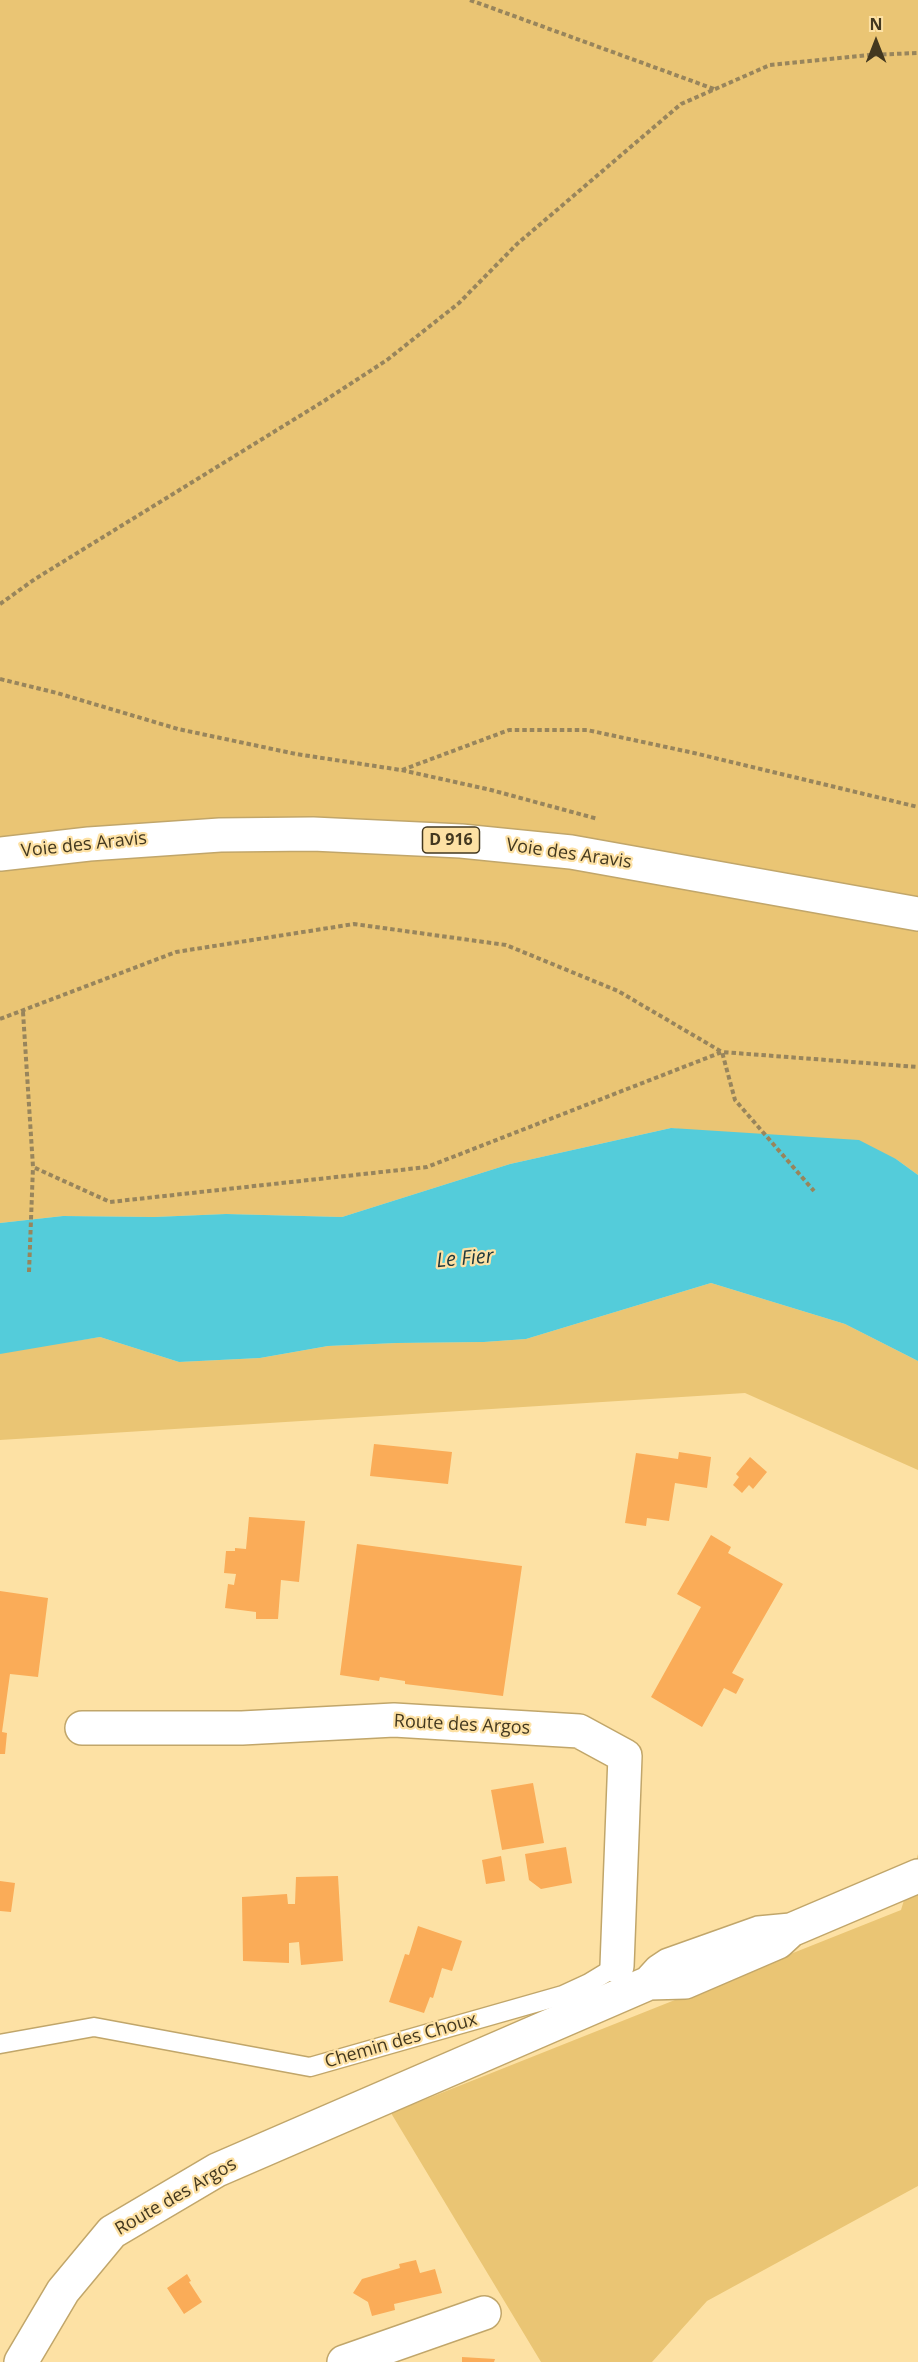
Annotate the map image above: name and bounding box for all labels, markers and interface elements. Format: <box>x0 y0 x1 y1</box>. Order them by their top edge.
north arrow <box>846 12 906 72</box>
text: N <box>869 13 883 35</box>
road number: D 916 <box>422 827 480 853</box>
street label: Voie des Aravis <box>20 828 148 862</box>
street label: Voie des Aravis <box>505 835 633 873</box>
water label: Le Fier <box>435 1245 495 1273</box>
street label: Route des Argos <box>393 1711 531 1739</box>
street label: Chemin des Choux <box>322 2009 480 2073</box>
street label: Route des Argos <box>112 2154 240 2240</box>

